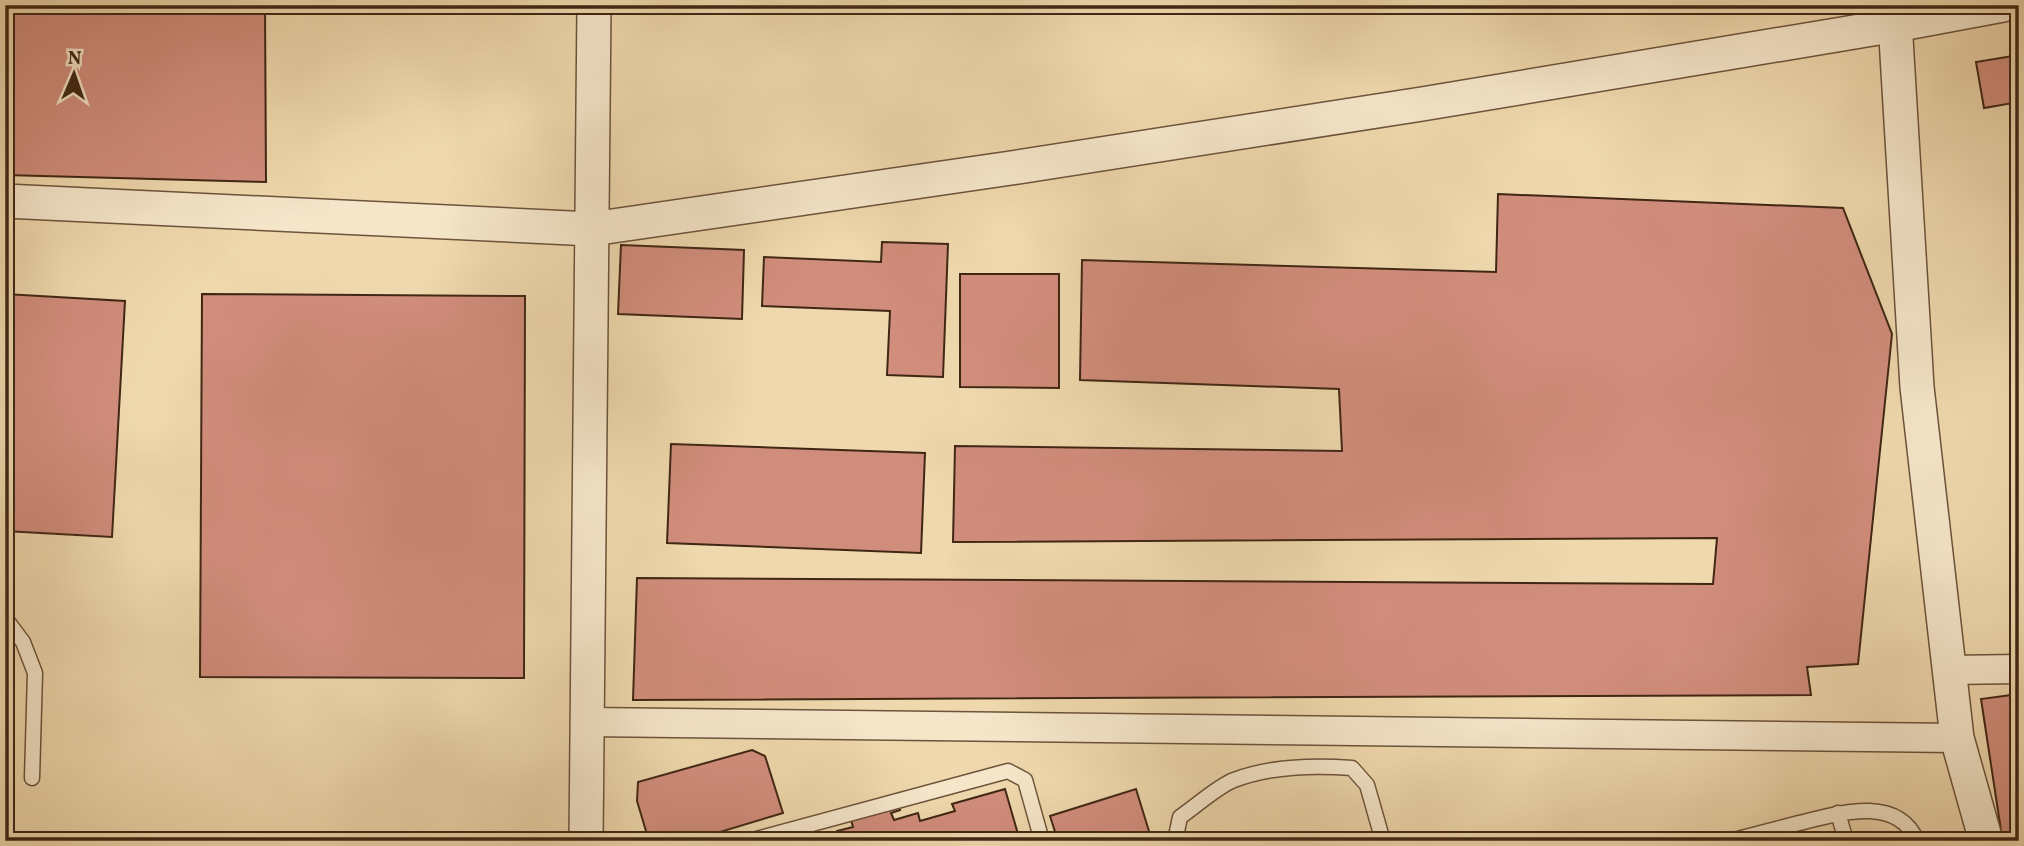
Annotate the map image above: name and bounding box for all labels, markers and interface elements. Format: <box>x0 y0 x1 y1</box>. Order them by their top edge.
north arrow <box>38 38 108 108</box>
text: N <box>67 46 82 72</box>

